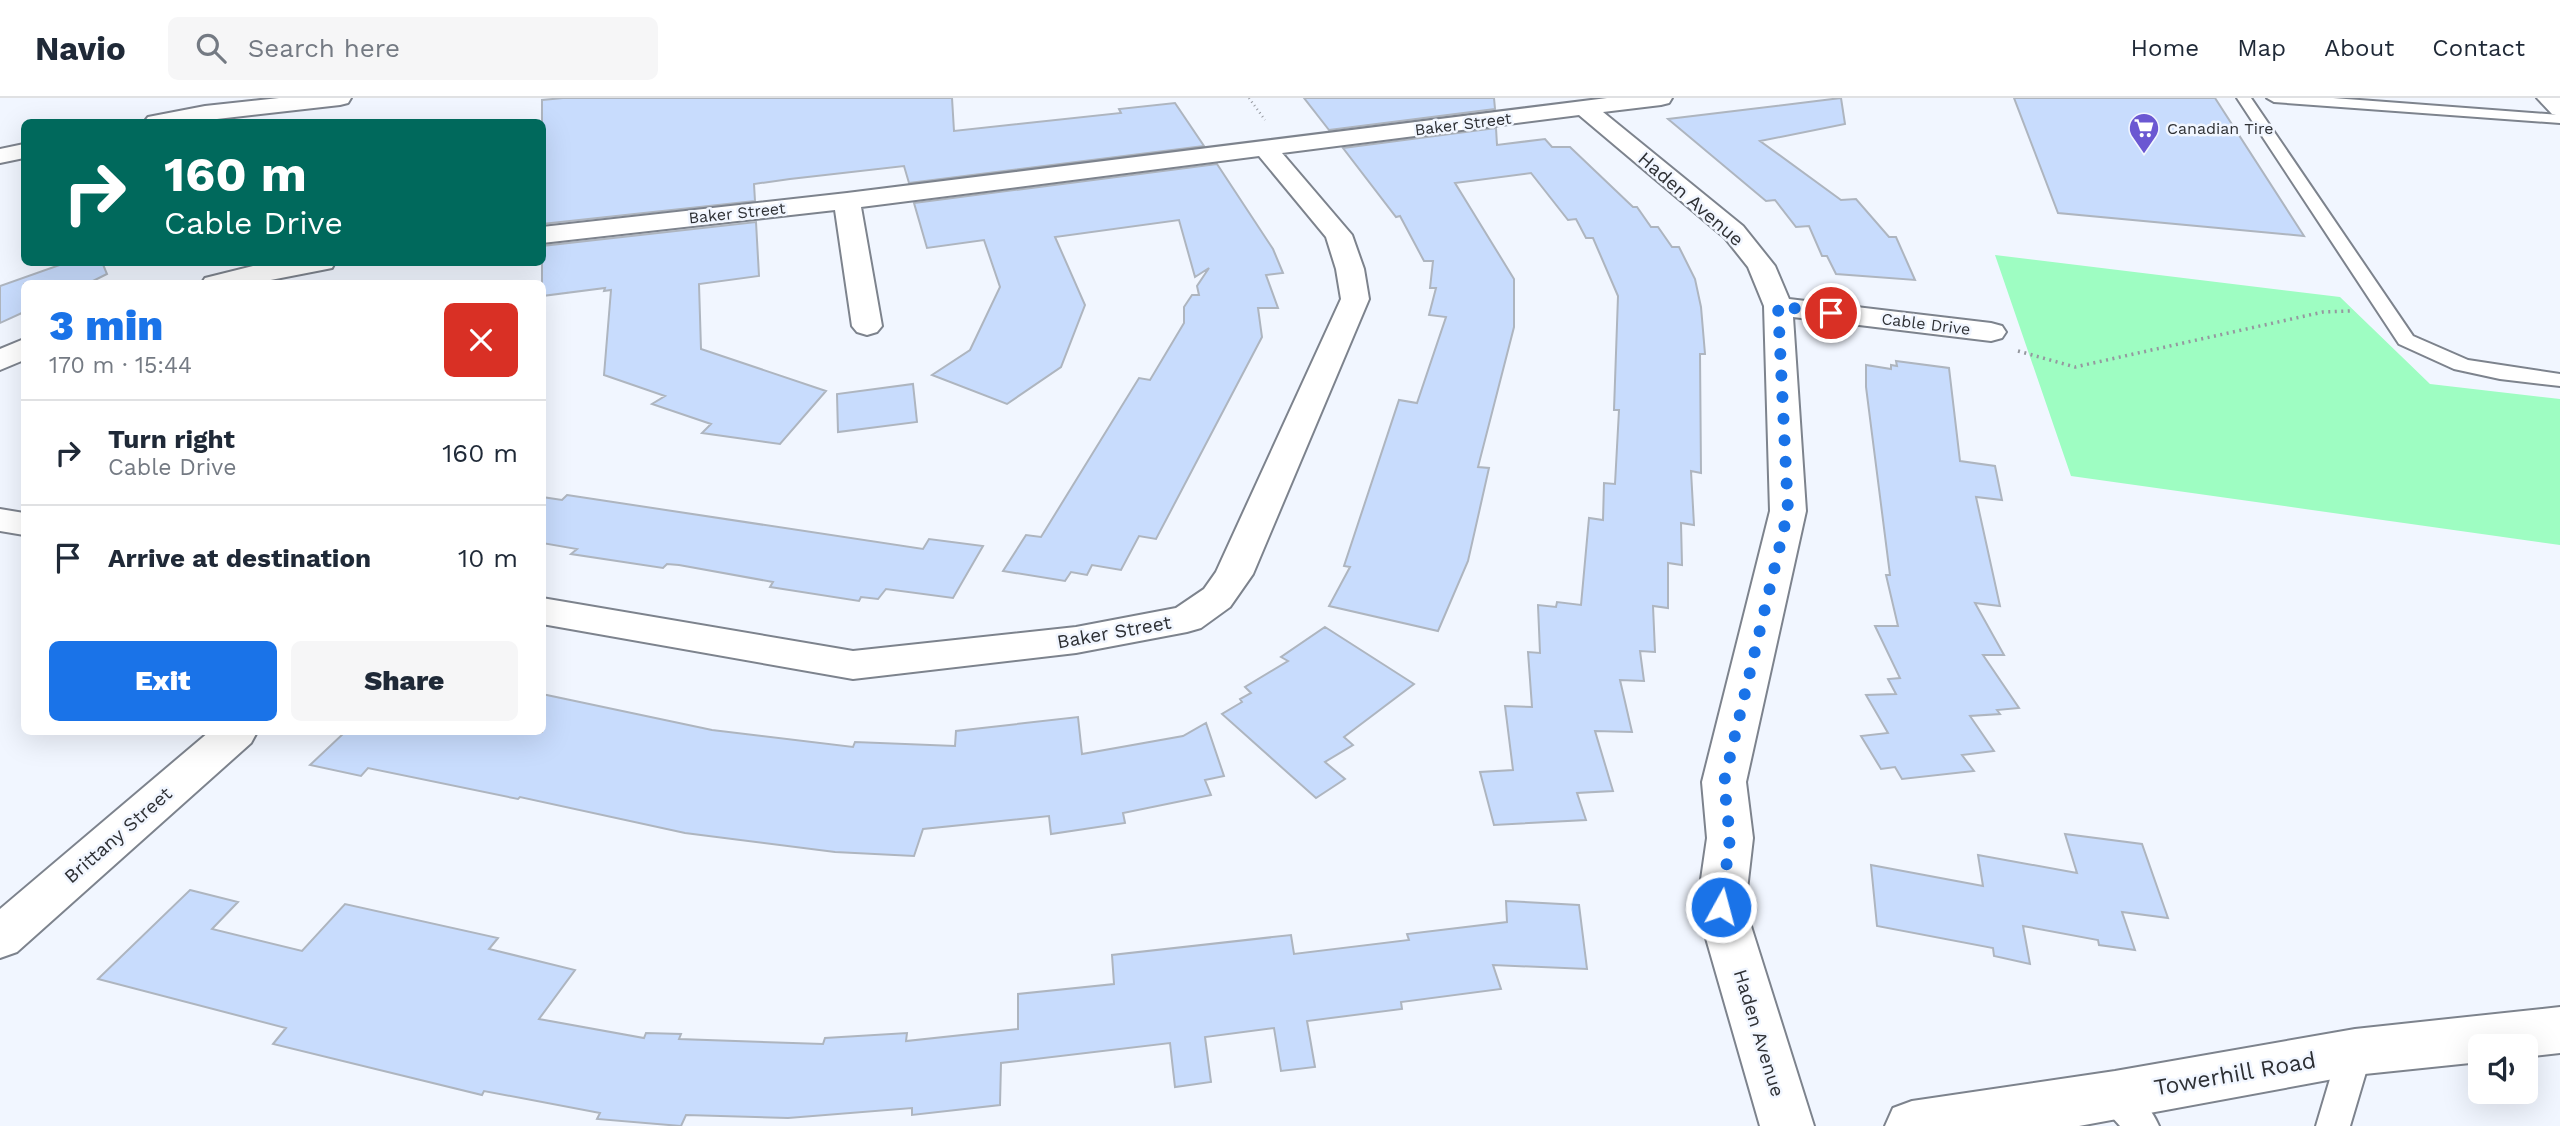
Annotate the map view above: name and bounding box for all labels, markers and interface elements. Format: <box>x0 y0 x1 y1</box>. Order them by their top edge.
search box <box>168 17 658 80</box>
text: Navio <box>35 29 126 68</box>
icon: search <box>192 29 230 67</box>
text: Search here <box>248 33 400 63</box>
text: Home <box>2131 34 2199 62</box>
text: Map <box>2237 34 2286 62</box>
text: About <box>2324 34 2394 62</box>
text: Contact <box>2432 34 2525 62</box>
street label: Baker Street <box>1414 109 1513 139</box>
supermarket icon: Canadian Tire <box>2127 111 2161 155</box>
place label: Canadian Tire <box>2167 119 2273 138</box>
text: 160 m <box>164 145 307 203</box>
icon: right <box>49 147 140 238</box>
street label: Haden Avenue <box>1634 147 1748 251</box>
street label: Baker Street <box>688 198 787 228</box>
text: Cable Drive <box>164 204 343 242</box>
pin <box>1801 283 1861 343</box>
icon: arrive <box>1812 294 1850 332</box>
text: 3 min <box>49 301 163 350</box>
button: close <box>444 303 518 377</box>
street label: Cable Drive <box>1880 309 1972 339</box>
text: 170 m · 15:44 <box>49 352 192 379</box>
text: Turn right <box>108 424 235 454</box>
icon: right <box>49 434 87 472</box>
text: 160 m <box>442 438 518 468</box>
text: Cable Drive <box>108 454 237 481</box>
icon: arrive <box>49 539 87 577</box>
text: Arrive at destination <box>108 543 371 573</box>
text: 10 m <box>458 543 518 573</box>
street label: Baker Street <box>1055 611 1173 653</box>
button: Exit <box>49 641 277 721</box>
button: Share <box>291 641 518 721</box>
street label: Brittany Street <box>59 782 177 888</box>
position arrow <box>1684 870 1758 944</box>
street label: Haden Avenue <box>1729 966 1789 1100</box>
map controls <box>2468 1034 2538 1104</box>
button: sound <box>2468 1034 2538 1104</box>
street label: Towerhill Road <box>2152 1046 2318 1102</box>

